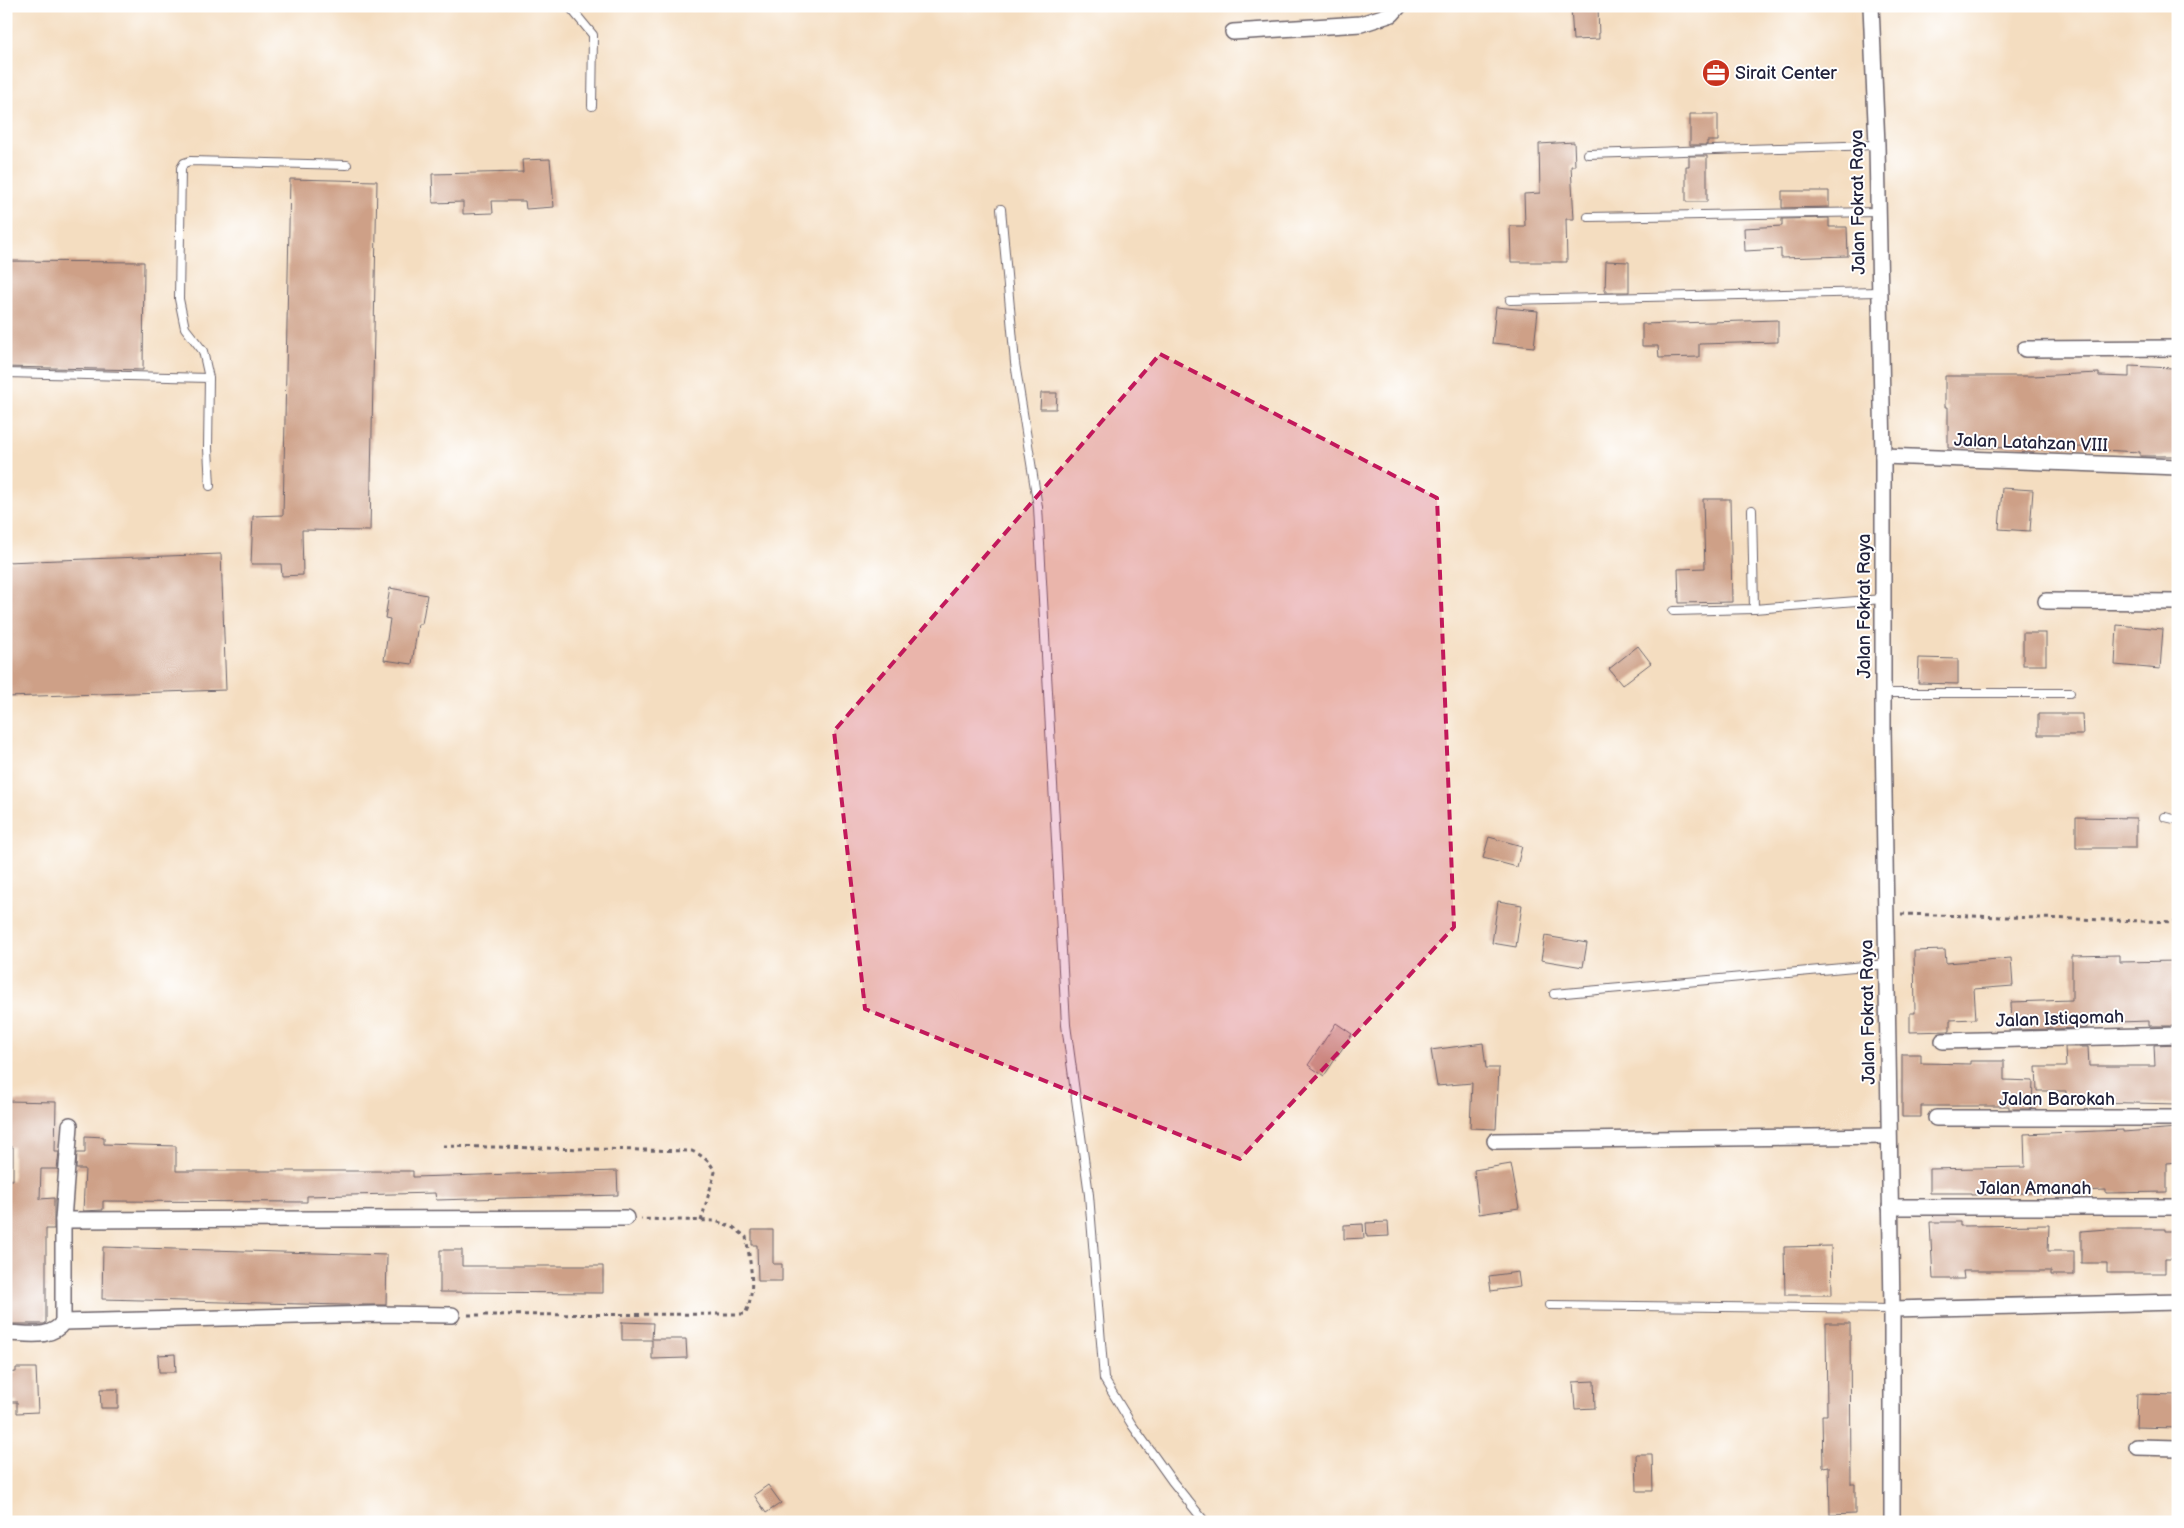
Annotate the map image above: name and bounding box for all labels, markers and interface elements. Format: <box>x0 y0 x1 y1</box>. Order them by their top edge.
office icon: Sirait Center <box>1701 58 1731 88</box>
place label: Sirait Center <box>1735 63 1837 84</box>
street label: Jalan Fokrat Raya <box>1846 129 1870 275</box>
street label: Jalan Latahzan VIII <box>1954 430 2108 456</box>
street label: Jalan Fokrat Raya <box>1854 533 1875 679</box>
street label: Jalan Fokrat Raya <box>1856 939 1880 1085</box>
street label: Jalan Istiqomah <box>1996 1006 2125 1032</box>
street label: Jalan Barokah <box>1999 1089 2115 1110</box>
street label: Jalan Amanah <box>1977 1178 2091 1199</box>

